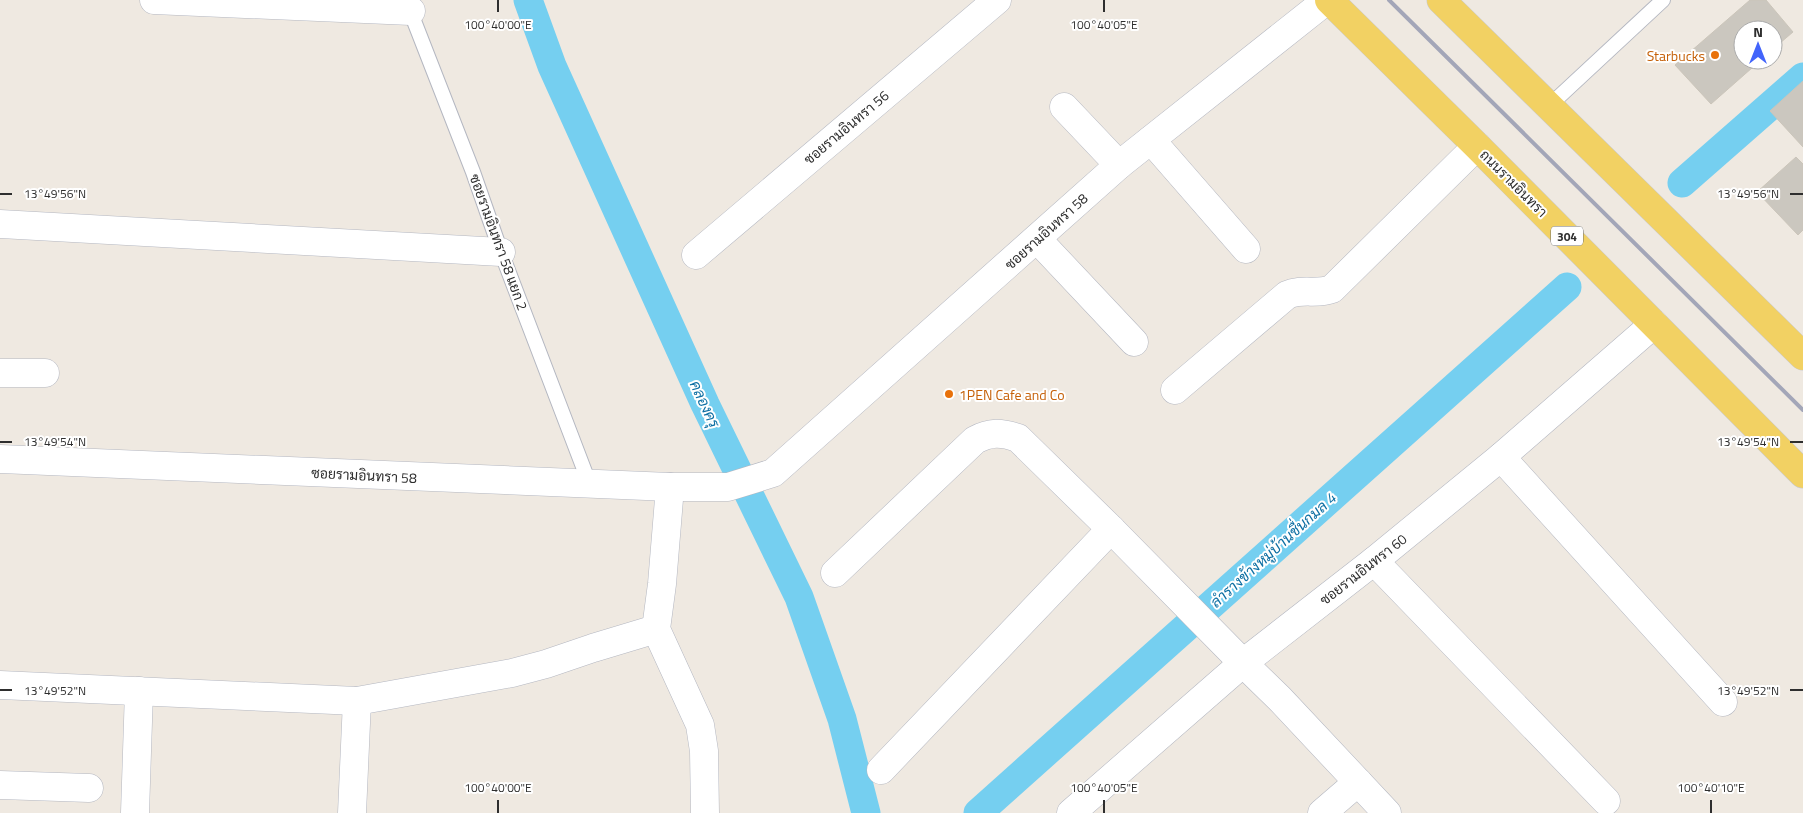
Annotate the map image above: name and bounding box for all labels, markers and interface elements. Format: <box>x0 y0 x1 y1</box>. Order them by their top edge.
text: 100°40'00"E <box>464 15 532 34</box>
text: 100°40'05"E <box>1070 15 1138 34</box>
north arrow <box>1733 20 1783 70</box>
text: N <box>1753 21 1763 42</box>
place label: Starbucks <box>1647 45 1705 66</box>
marker: Starbucks <box>1709 49 1721 61</box>
street label: ซอยรามอินทรา 56 <box>799 85 893 169</box>
street label: ถนนรามอินทรา <box>1475 144 1553 222</box>
street label: ซอยรามอินทรา 58 แยก 2 <box>465 171 533 313</box>
text: 13°49'56"N <box>24 184 86 203</box>
text: 13°49'56"N <box>1717 184 1779 203</box>
street label: ซอยรามอินทรา 58 <box>1000 188 1092 274</box>
road number: 304 <box>1551 227 1583 246</box>
water label: คลองครุ <box>684 377 726 432</box>
place label: 1PEN Cafe and Co <box>959 384 1065 405</box>
marker: 1PEN Cafe and Co <box>943 388 955 400</box>
text: 13°49'54"N <box>24 432 86 451</box>
text: 13°49'54"N <box>1717 432 1779 451</box>
street label: ซอยรามอินทรา 58 <box>311 462 417 488</box>
water label: ลำรางข้างหมู่บ้านชื่นกมล 4 <box>1203 484 1342 613</box>
street label: ซอยรามอินทรา 60 <box>1315 528 1411 610</box>
text: 13°49'52"N <box>24 681 86 700</box>
text: 13°49'52"N <box>1717 681 1779 700</box>
text: 100°40'00"E <box>464 778 532 797</box>
text: 100°40'05"E <box>1070 778 1138 797</box>
text: 100°40'10"E <box>1677 778 1745 797</box>

